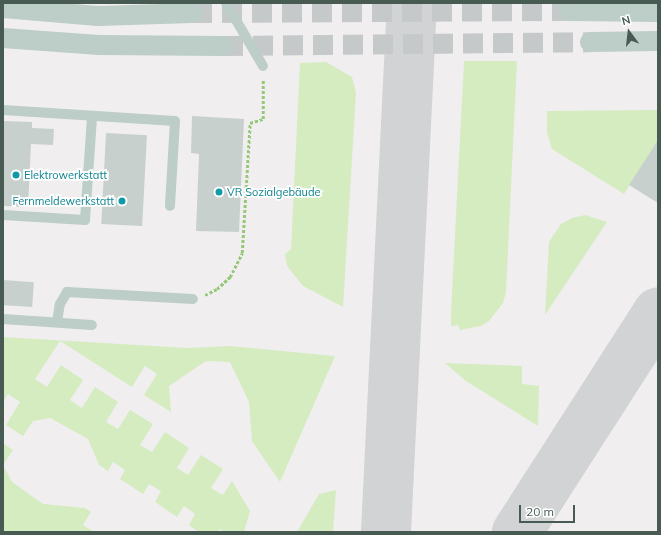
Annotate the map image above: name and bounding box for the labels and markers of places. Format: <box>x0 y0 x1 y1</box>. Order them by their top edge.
place label: Elektrowerkstatt <box>24 168 107 182</box>
marker: Elektrowerkstatt <box>11 170 21 180</box>
place label: VR Sozialgebäude <box>227 185 321 199</box>
marker: VR Sozialgebäude <box>214 187 224 197</box>
place label: Fernmeldewerkstatt <box>12 194 114 208</box>
marker: Fernmeldewerkstatt <box>117 196 127 206</box>

